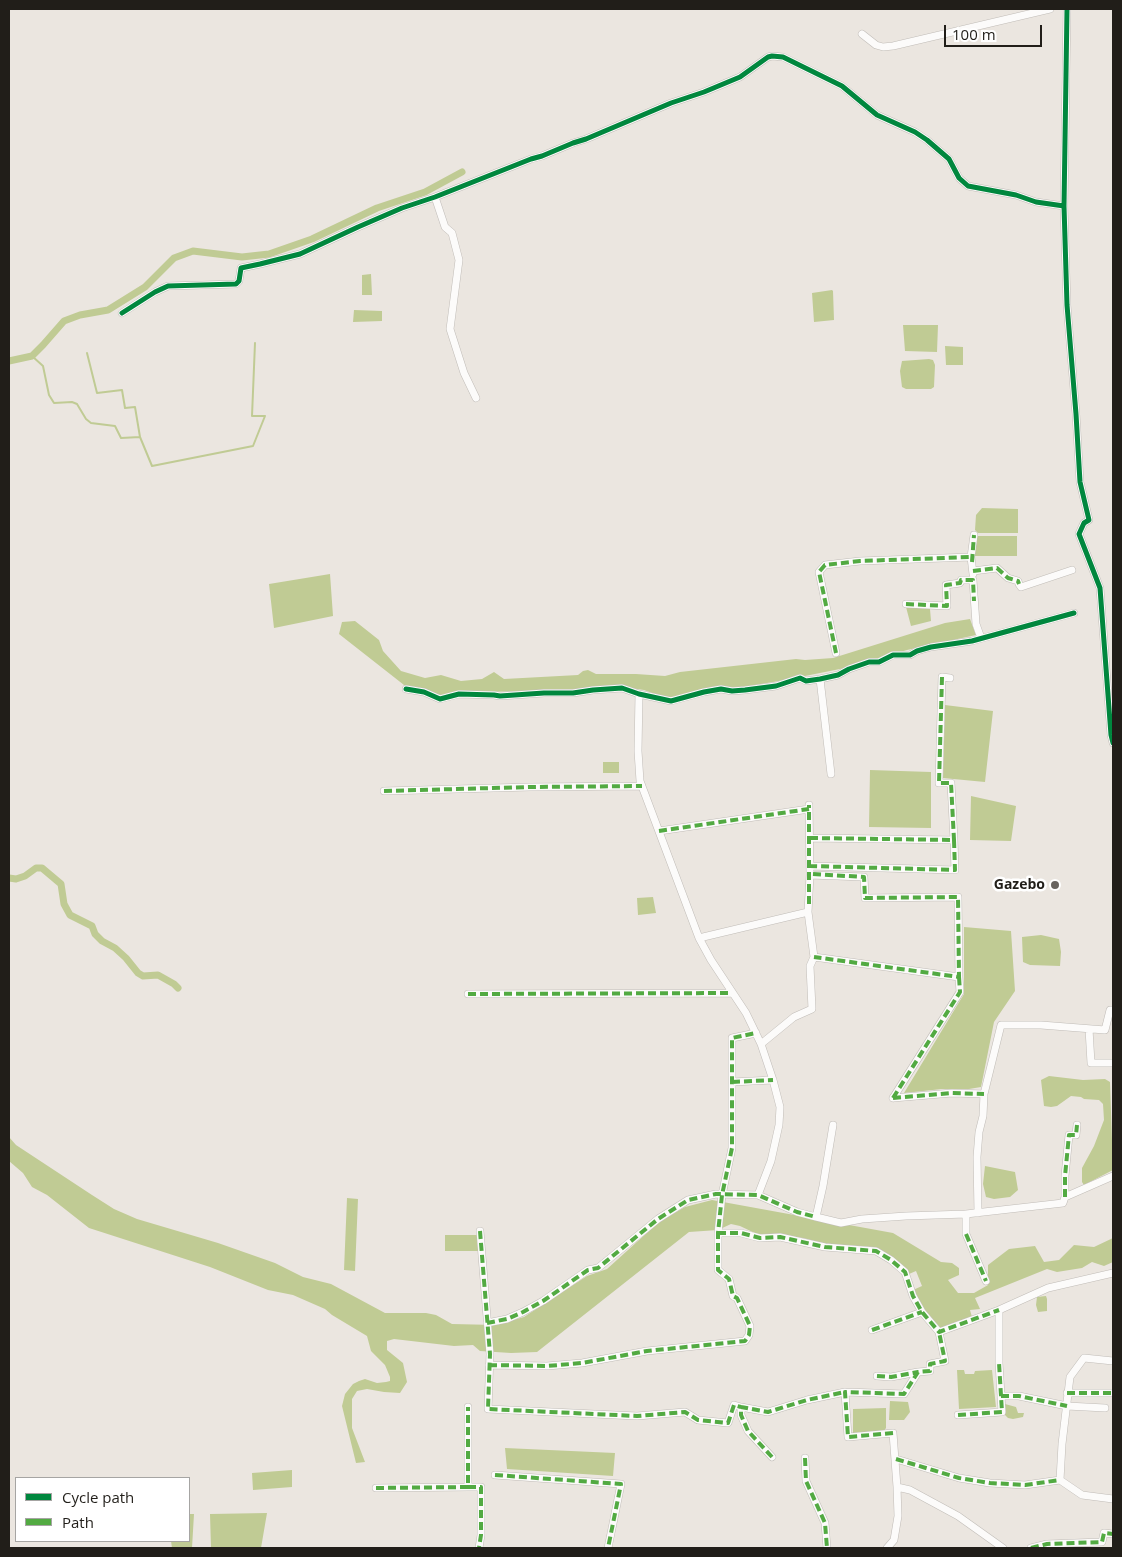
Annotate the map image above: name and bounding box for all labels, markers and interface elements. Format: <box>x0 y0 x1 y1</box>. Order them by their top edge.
scale bar <box>947 15 1044 47</box>
text: 100 m <box>952 24 996 44</box>
place label: Gazebo <box>994 877 1045 893</box>
marker: Gazebo <box>1049 879 1061 891</box>
legend <box>15 1477 190 1542</box>
text: Cycle path <box>62 1487 134 1507</box>
text: Path <box>62 1512 94 1532</box>

